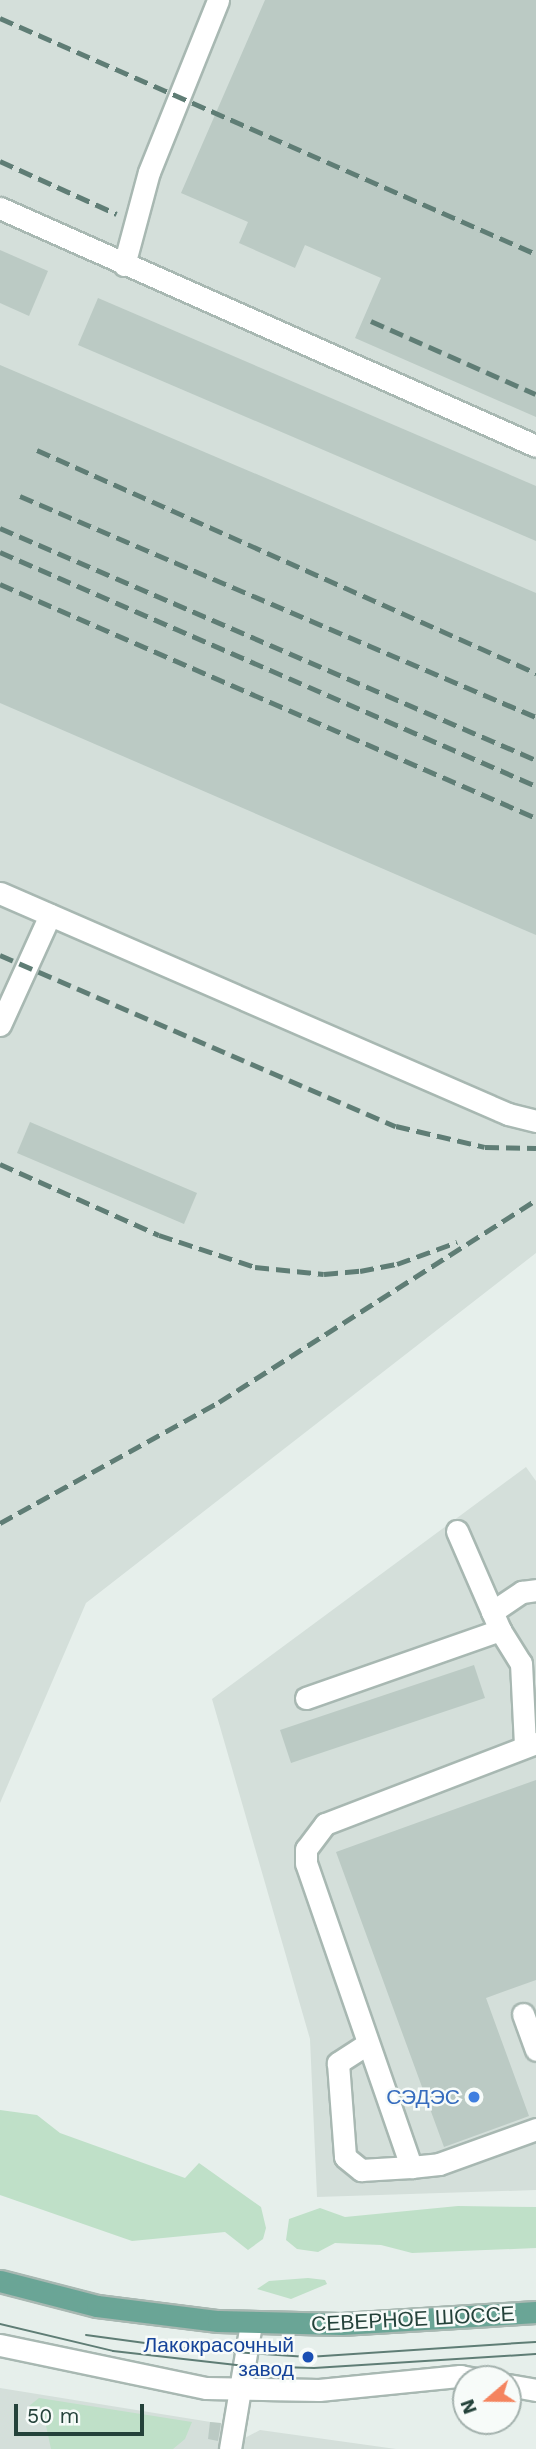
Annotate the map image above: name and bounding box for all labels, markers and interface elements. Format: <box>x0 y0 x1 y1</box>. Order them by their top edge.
place label: СЭДЭС <box>386 2084 460 2110</box>
marker: СЭДЭС <box>466 2089 482 2105</box>
street label: СЕВЕРНОЕ ШОССЕ <box>311 2301 515 2337</box>
place label: Лакокрасочный завод <box>144 2332 294 2382</box>
marker: Лакокрасочный завод <box>300 2349 316 2365</box>
north arrow <box>452 2365 522 2435</box>
scale bar <box>18 2390 147 2434</box>
text: N <box>455 2396 482 2417</box>
text: 50 m <box>27 2403 79 2428</box>

